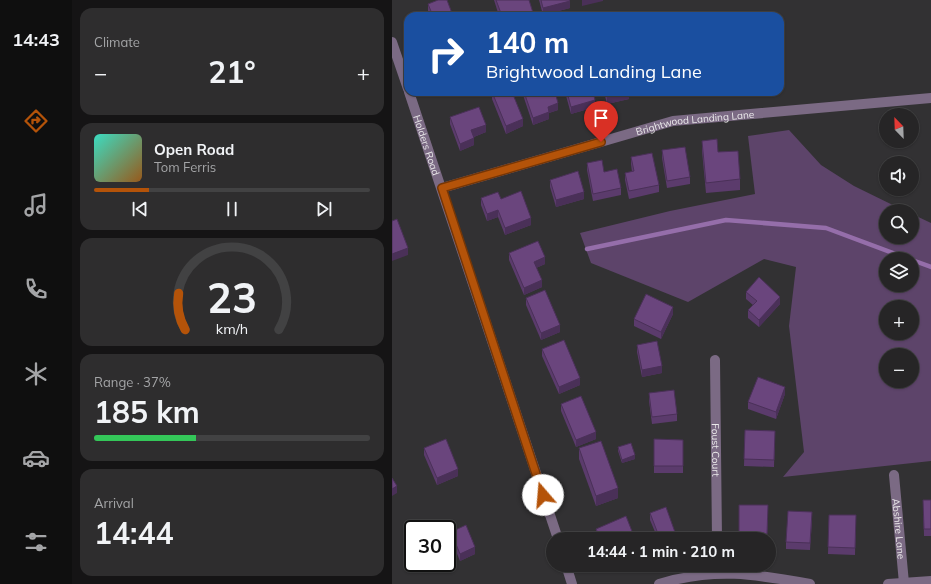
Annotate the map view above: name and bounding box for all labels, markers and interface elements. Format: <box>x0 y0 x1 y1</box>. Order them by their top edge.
text: 140 m <box>486 25 569 60</box>
text: 14:43 <box>12 28 60 51</box>
icon: right <box>420 28 472 80</box>
text: Climate <box>94 34 140 50</box>
text: 21° <box>208 53 256 91</box>
text: − <box>94 59 107 87</box>
text: + <box>357 59 370 87</box>
text: Brightwood Landing Lane <box>486 60 702 83</box>
pin <box>584 101 618 142</box>
icon: directions <box>22 107 50 135</box>
icon: arrive <box>590 107 612 129</box>
street label: Brightwood Landing Lane <box>634 108 755 138</box>
north arrow <box>879 108 919 148</box>
map controls <box>879 108 919 388</box>
street label: Holders Road <box>410 113 442 177</box>
text: Open Road <box>154 140 234 159</box>
button: sound <box>879 156 919 196</box>
text: Tom Ferris <box>154 159 216 175</box>
icon: music <box>22 191 50 219</box>
icon: previous <box>129 198 151 220</box>
icon: pause <box>221 198 243 220</box>
icon: next <box>313 198 335 220</box>
button: search <box>879 204 919 244</box>
button: layers <box>879 252 919 292</box>
text: 23 <box>207 271 257 323</box>
icon: phone <box>22 275 50 303</box>
button: + <box>879 300 919 340</box>
text: km/h <box>216 320 248 338</box>
button: − <box>879 348 919 388</box>
icon: climate <box>22 360 50 388</box>
text: Range · 37% <box>94 374 171 390</box>
text: 185 km <box>94 393 200 431</box>
street label: Foust Court <box>709 423 722 477</box>
icon: car <box>22 444 50 472</box>
position arrow <box>522 474 564 516</box>
text: Arrival <box>94 495 134 511</box>
street label: Abshire Lane <box>889 498 908 560</box>
text: 14:44 <box>94 514 173 552</box>
speed limit sign: 30 <box>404 520 456 572</box>
icon: filters <box>22 528 50 556</box>
text: 14:44 · 1 min · 210 m <box>587 542 735 561</box>

